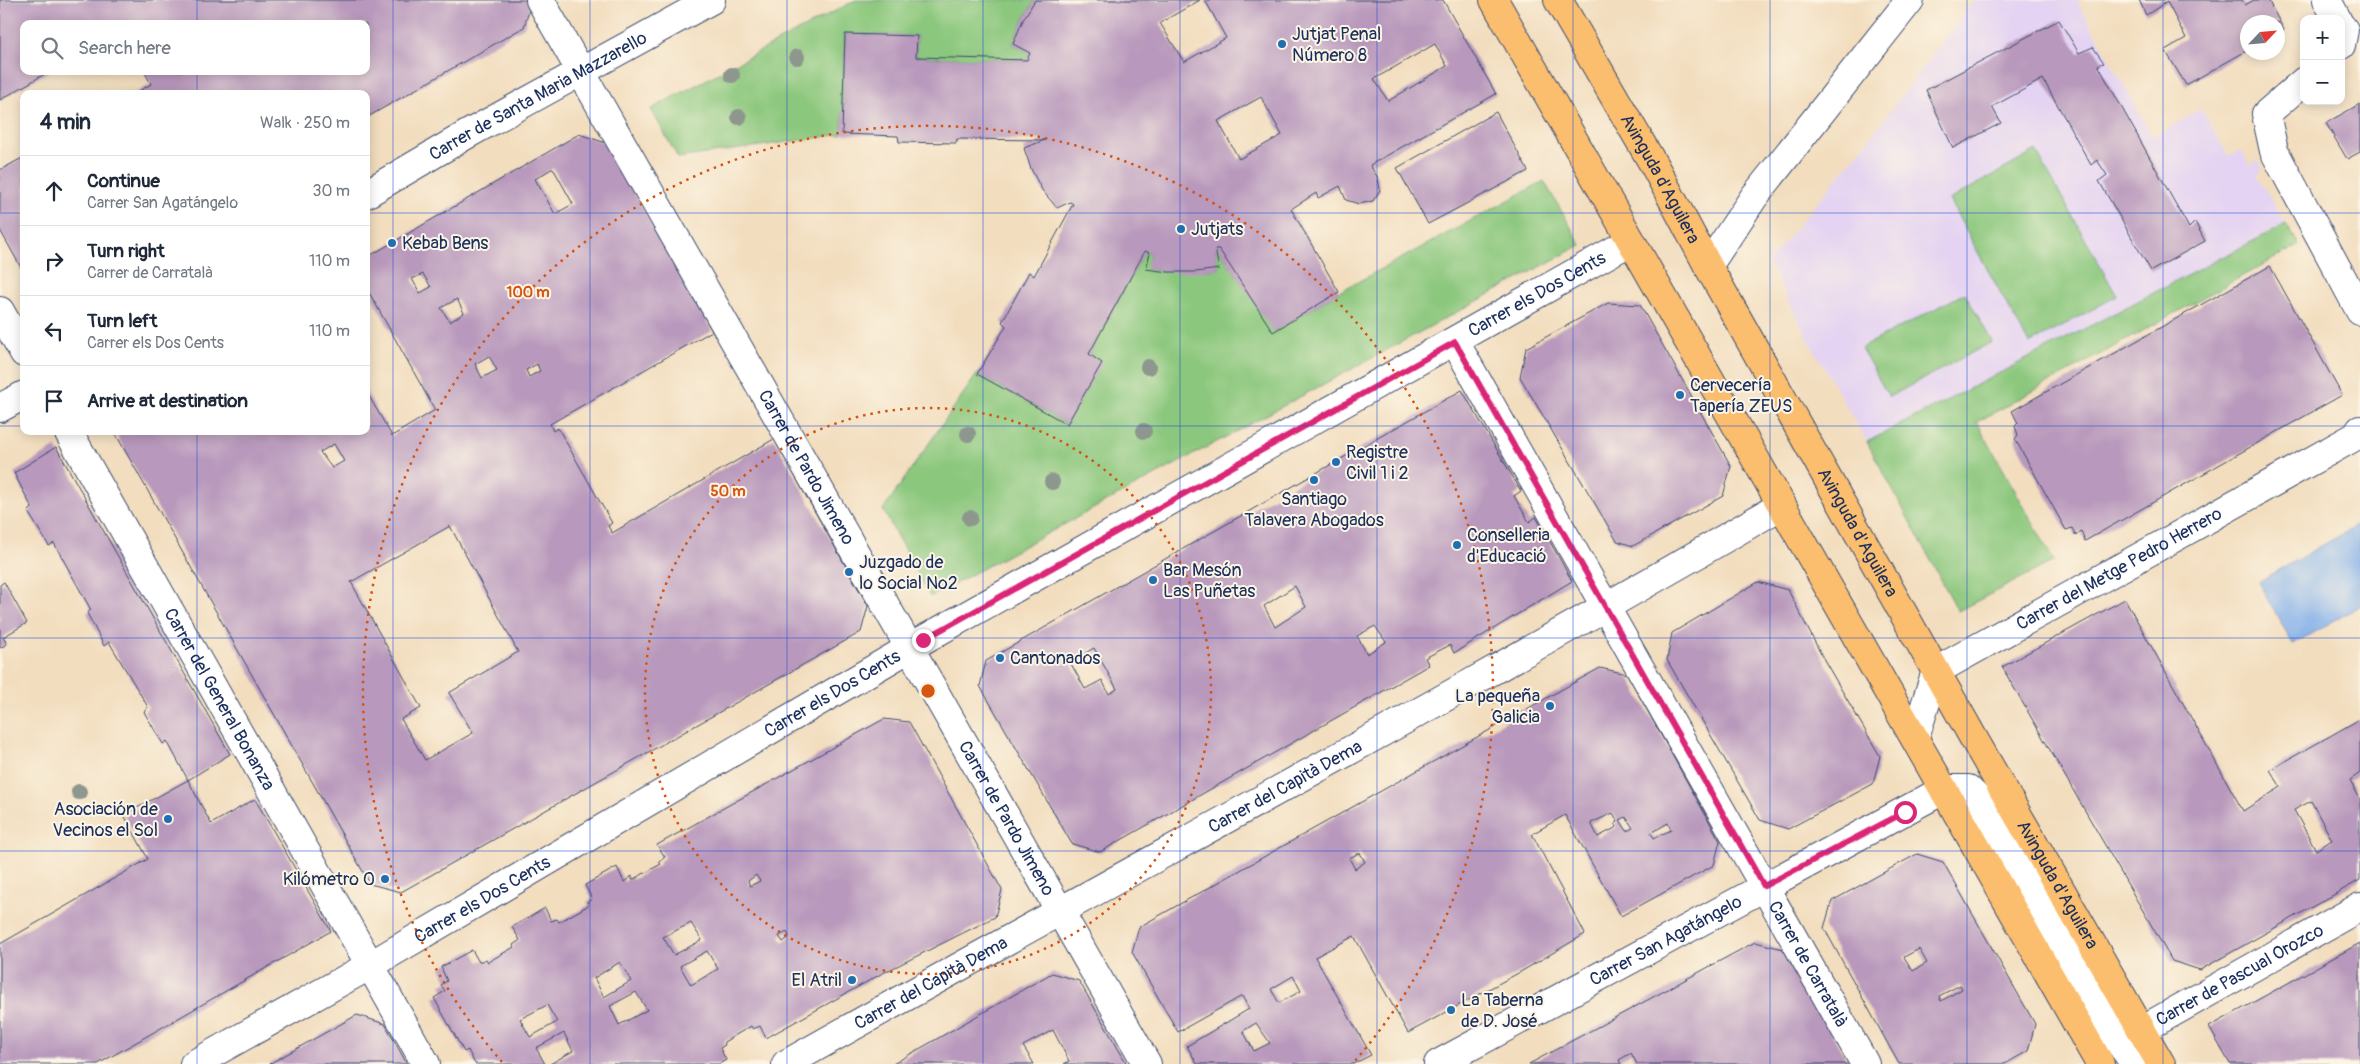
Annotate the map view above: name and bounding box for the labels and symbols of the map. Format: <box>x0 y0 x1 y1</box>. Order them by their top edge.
north arrow <box>2240 15 2285 60</box>
place label: Jutjat Penal Número 8 <box>1292 23 1381 67</box>
street label: Carrer de Santa Maria Mazzarello <box>425 26 651 166</box>
marker: Jutjat Penal Número 8 <box>1276 38 1288 50</box>
street label: Avinguda d'Aguilera <box>1615 110 1705 248</box>
place label: Jutjats <box>1191 218 1243 241</box>
marker: Jutjats <box>1175 223 1187 235</box>
place label: Kebab Bens <box>402 232 488 255</box>
marker: Kebab Bens <box>386 237 398 249</box>
street label: Carrer els Dos Cents <box>1464 246 1610 342</box>
text: 100 m <box>507 283 549 302</box>
place label: Cervecería Tapería ZEUS <box>1690 374 1792 418</box>
street label: Carrer de Pardo Jimeno <box>753 386 860 549</box>
marker: Cervecería Tapería ZEUS <box>1674 389 1686 401</box>
place label: Registre Civil 1 i 2 <box>1346 441 1408 485</box>
marker: Registre Civil 1 i 2 <box>1330 456 1342 468</box>
street label: Avinguda d'Aguilera <box>1812 464 1903 601</box>
marker: Santiago Talavera Abogados <box>1308 474 1320 486</box>
text: 50 m <box>711 482 745 501</box>
place label: Santiago Talavera Abogados <box>1244 488 1384 532</box>
street label: Carrer del Metge Pedro Herrero <box>2012 502 2226 635</box>
place label: Conselleria d'Educació <box>1467 524 1550 568</box>
marker: Conselleria d'Educació <box>1451 539 1463 551</box>
place label: Juzgado de lo Social Nº2 <box>859 551 958 595</box>
place label: Bar Mesón Las Puñetas <box>1163 559 1255 603</box>
marker: Juzgado de lo Social Nº2 <box>843 566 855 578</box>
marker: Bar Mesón Las Puñetas <box>1147 574 1159 586</box>
street label: Carrer del General Bonanza <box>159 604 280 794</box>
route end <box>912 629 935 652</box>
street label: Carrer els Dos Cents <box>760 644 904 742</box>
place label: Cantonados <box>1010 647 1100 670</box>
marker: Cantonados <box>994 652 1006 664</box>
centre of rings <box>919 682 937 700</box>
place label: La pequeña Galicia <box>1455 685 1540 729</box>
marker: La pequeña Galicia <box>1544 700 1556 712</box>
street label: Carrer del Capità Dema <box>1204 735 1366 838</box>
street label: Carrer de Pardo Jimeno <box>953 737 1060 900</box>
place label: Asociación de Vecinos el Sol <box>53 798 158 842</box>
route start <box>1894 801 1917 824</box>
marker: Asociación de Vecinos el Sol <box>162 813 174 825</box>
street label: Avinguda d'Aguilera <box>2012 816 2104 953</box>
street label: Carrer els Dos Cents <box>410 850 555 948</box>
place label: Kilómetro 0 <box>283 868 375 891</box>
marker: Kilómetro 0 <box>379 873 391 885</box>
street label: Carrer San Agatángelo <box>1585 890 1746 991</box>
street label: Carrer de Carratalà <box>1763 897 1853 1031</box>
street label: Carrer de Pascual Orozco <box>2152 918 2328 1031</box>
street label: Carrer del Capità Dema <box>850 931 1012 1035</box>
place label: El Atril <box>792 969 842 992</box>
marker: El Atril <box>846 974 858 986</box>
place label: La Taberna de D. José <box>1461 989 1543 1033</box>
marker: La Taberna de D. José <box>1445 1004 1457 1016</box>

